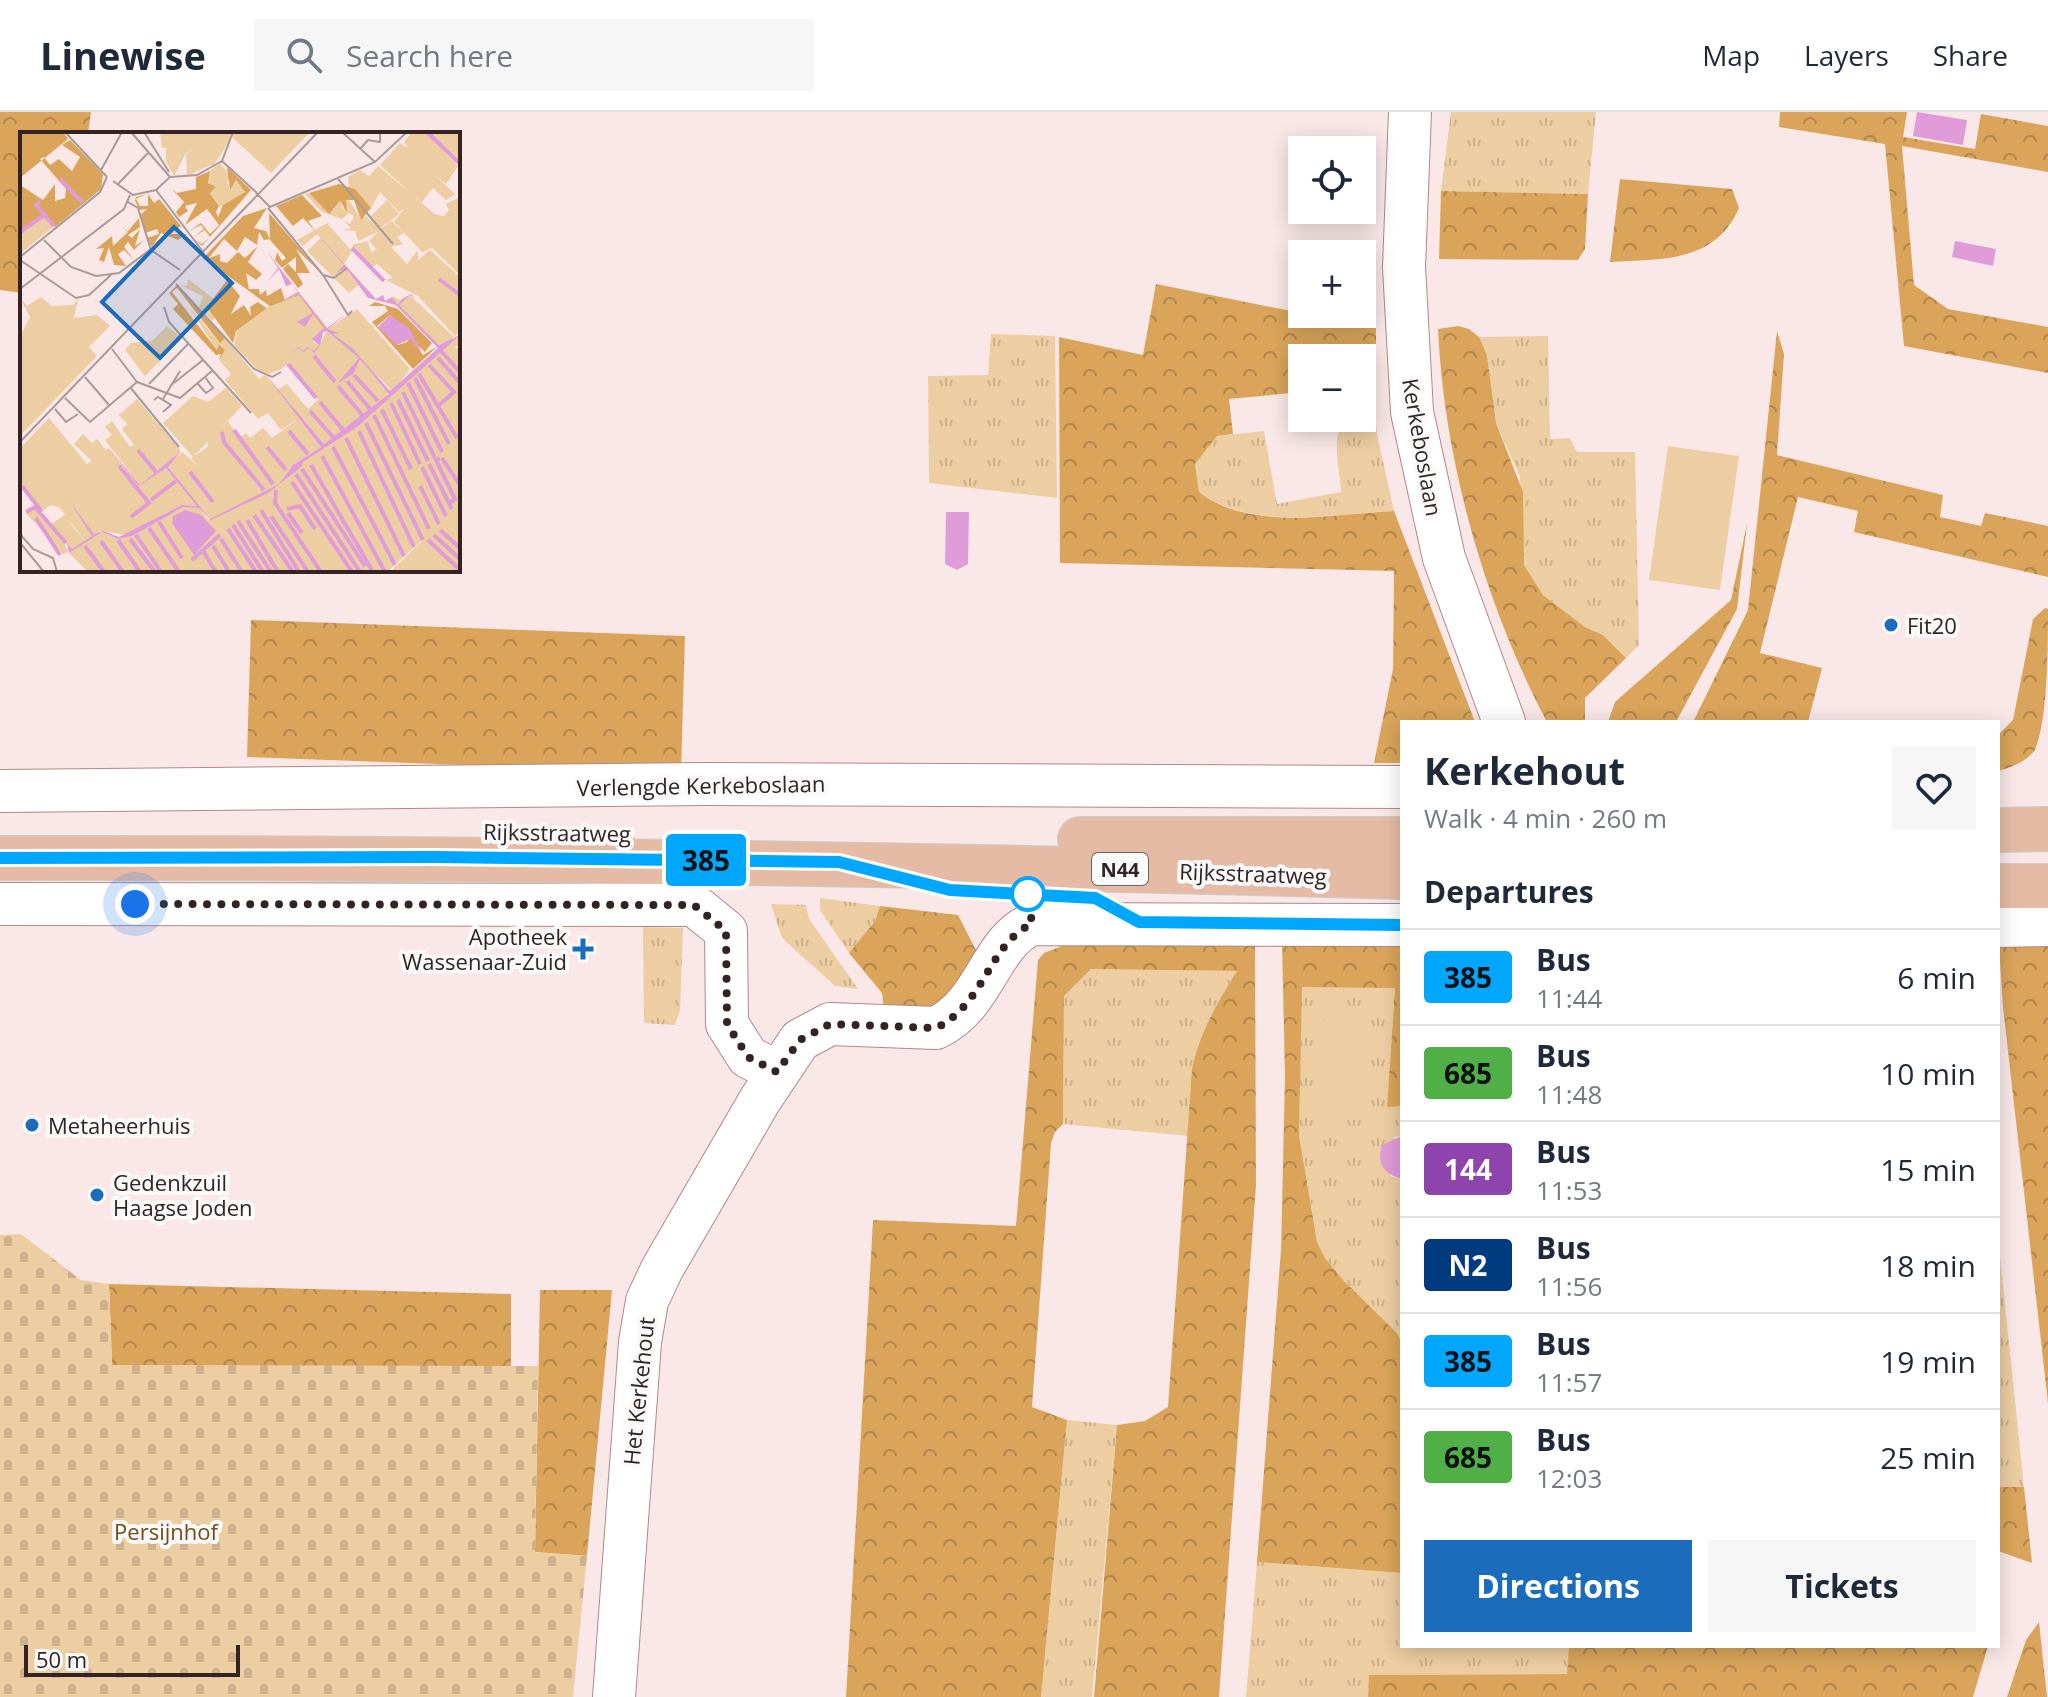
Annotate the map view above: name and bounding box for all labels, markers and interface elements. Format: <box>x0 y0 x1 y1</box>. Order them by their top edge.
search box <box>254 19 814 91</box>
text: Linewise <box>40 29 206 81</box>
icon: search <box>282 33 326 77</box>
text: Search here <box>346 35 513 76</box>
text: Map <box>1702 36 1760 74</box>
text: Layers <box>1804 36 1889 74</box>
text: Share <box>1933 36 2008 74</box>
inset map <box>20 132 460 572</box>
map controls <box>1288 136 1376 432</box>
button: locate <box>1288 136 1376 224</box>
button: + <box>1288 240 1376 328</box>
button: − <box>1288 344 1376 432</box>
street label: Kerkeboslaan <box>1396 376 1450 518</box>
place label: Fit20 <box>1907 610 1957 640</box>
marker: Fit20 <box>1882 616 1900 634</box>
text: Kerkehout <box>1424 744 1625 796</box>
button: heart <box>1892 746 1976 830</box>
street label: Verlengde Kerkeboslaan <box>576 768 826 802</box>
text: Walk · 4 min · 260 m <box>1424 800 1667 836</box>
street label: Rijksstraatweg <box>483 816 631 848</box>
line badge: 385 <box>660 834 752 886</box>
text: 385 <box>682 841 730 879</box>
road number: N44 <box>1092 853 1148 885</box>
street label: Rijksstraatweg <box>1179 855 1327 891</box>
text: Departures <box>1424 871 1594 912</box>
unlabelled marker <box>1011 877 1045 911</box>
your location <box>115 884 155 924</box>
place label: Apotheek Wassenaar-Zuid <box>402 921 567 976</box>
text: Bus <box>1536 939 1591 980</box>
marker: Apotheek Wassenaar-Zuid <box>574 940 592 958</box>
text: 6 min <box>1897 957 1976 998</box>
text: 385 <box>1444 958 1492 996</box>
text: 11:44 <box>1536 980 1602 1016</box>
text: Bus <box>1536 1035 1591 1076</box>
text: 10 min <box>1880 1053 1976 1094</box>
text: 685 <box>1444 1054 1492 1092</box>
text: 11:48 <box>1536 1076 1602 1112</box>
place label: Metaheerhuis <box>48 1110 190 1140</box>
marker: Metaheerhuis <box>23 1116 41 1134</box>
text: Bus <box>1536 1131 1591 1172</box>
text: 15 min <box>1880 1149 1976 1190</box>
text: 144 <box>1444 1150 1492 1188</box>
place label: Gedenkzuil Haagse Joden <box>113 1167 253 1222</box>
text: 11:53 <box>1536 1172 1602 1208</box>
marker: Gedenkzuil Haagse Joden <box>88 1186 106 1204</box>
text: Bus <box>1536 1227 1591 1268</box>
text: 18 min <box>1880 1245 1976 1286</box>
text: N2 <box>1449 1246 1487 1284</box>
text: 11:56 <box>1536 1268 1602 1304</box>
street label: Het Kerkehout <box>615 1315 661 1467</box>
text: Bus <box>1536 1323 1591 1364</box>
text: 19 min <box>1880 1341 1976 1382</box>
text: 385 <box>1444 1342 1492 1380</box>
text: 11:57 <box>1536 1364 1602 1400</box>
text: Bus <box>1536 1419 1591 1460</box>
text: 25 min <box>1880 1437 1976 1478</box>
text: 685 <box>1444 1438 1492 1476</box>
text: 12:03 <box>1536 1460 1602 1496</box>
park label: Persijnhof <box>114 1516 219 1546</box>
button: Directions <box>1424 1540 1692 1632</box>
button: Tickets <box>1708 1540 1976 1632</box>
scale bar <box>24 1641 240 1677</box>
text: 50 m <box>36 1644 87 1674</box>

